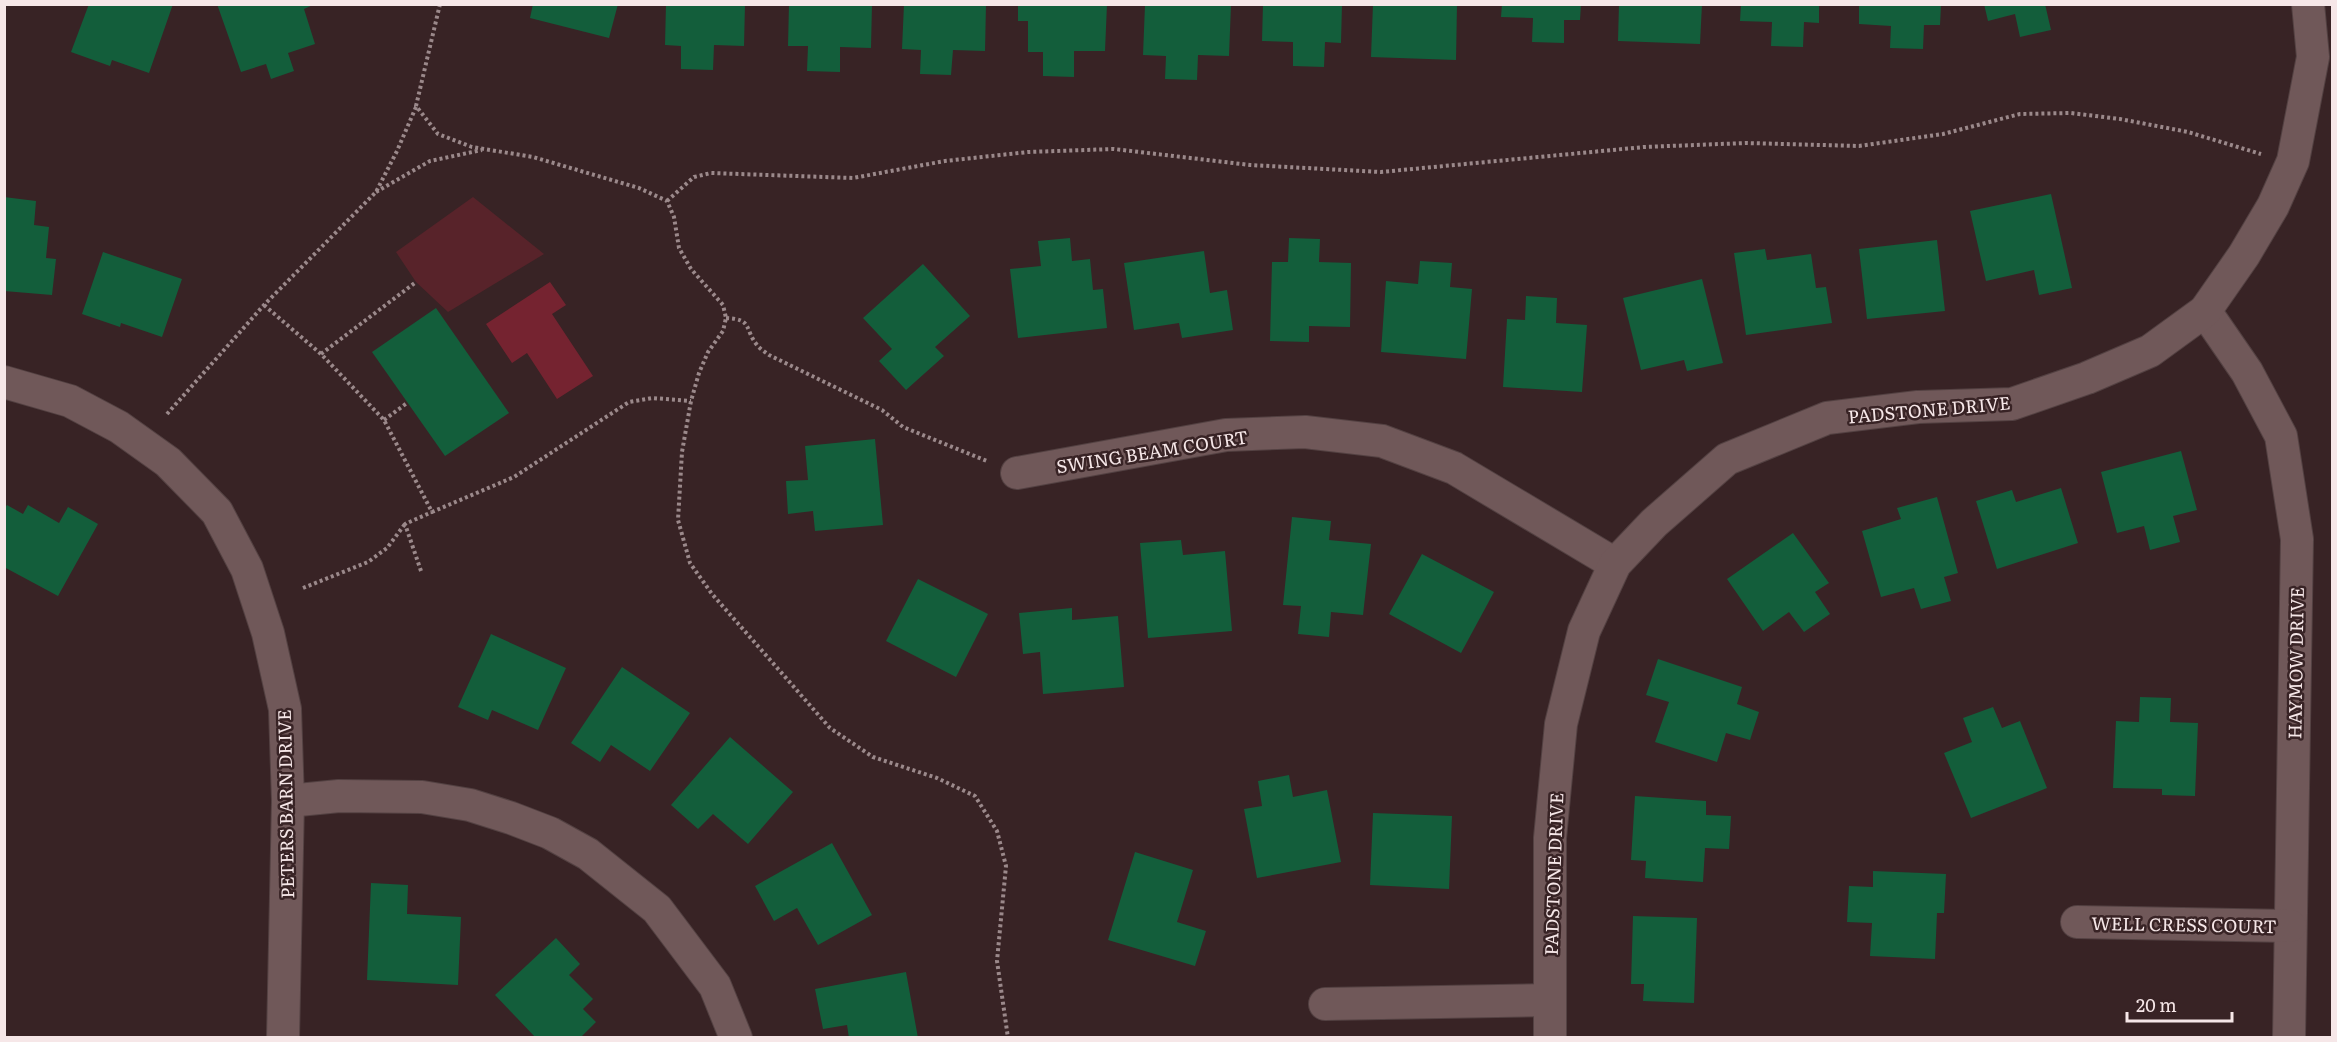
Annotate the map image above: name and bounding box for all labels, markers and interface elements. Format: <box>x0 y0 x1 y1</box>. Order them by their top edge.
street label: PADSTONE DRIVE <box>1847 388 2011 430</box>
street label: SWING BEAM COURT <box>1054 423 1250 479</box>
street label: HAYMOW DRIVE <box>2280 587 2310 739</box>
street label: PETERS BARN DRIVE <box>270 709 300 899</box>
street label: PADSTONE DRIVE <box>1537 792 1569 956</box>
street label: WELL CRESS COURT <box>2091 909 2277 939</box>
scale bar <box>2127 985 2232 1023</box>
text: 20 m <box>2136 991 2177 1018</box>

